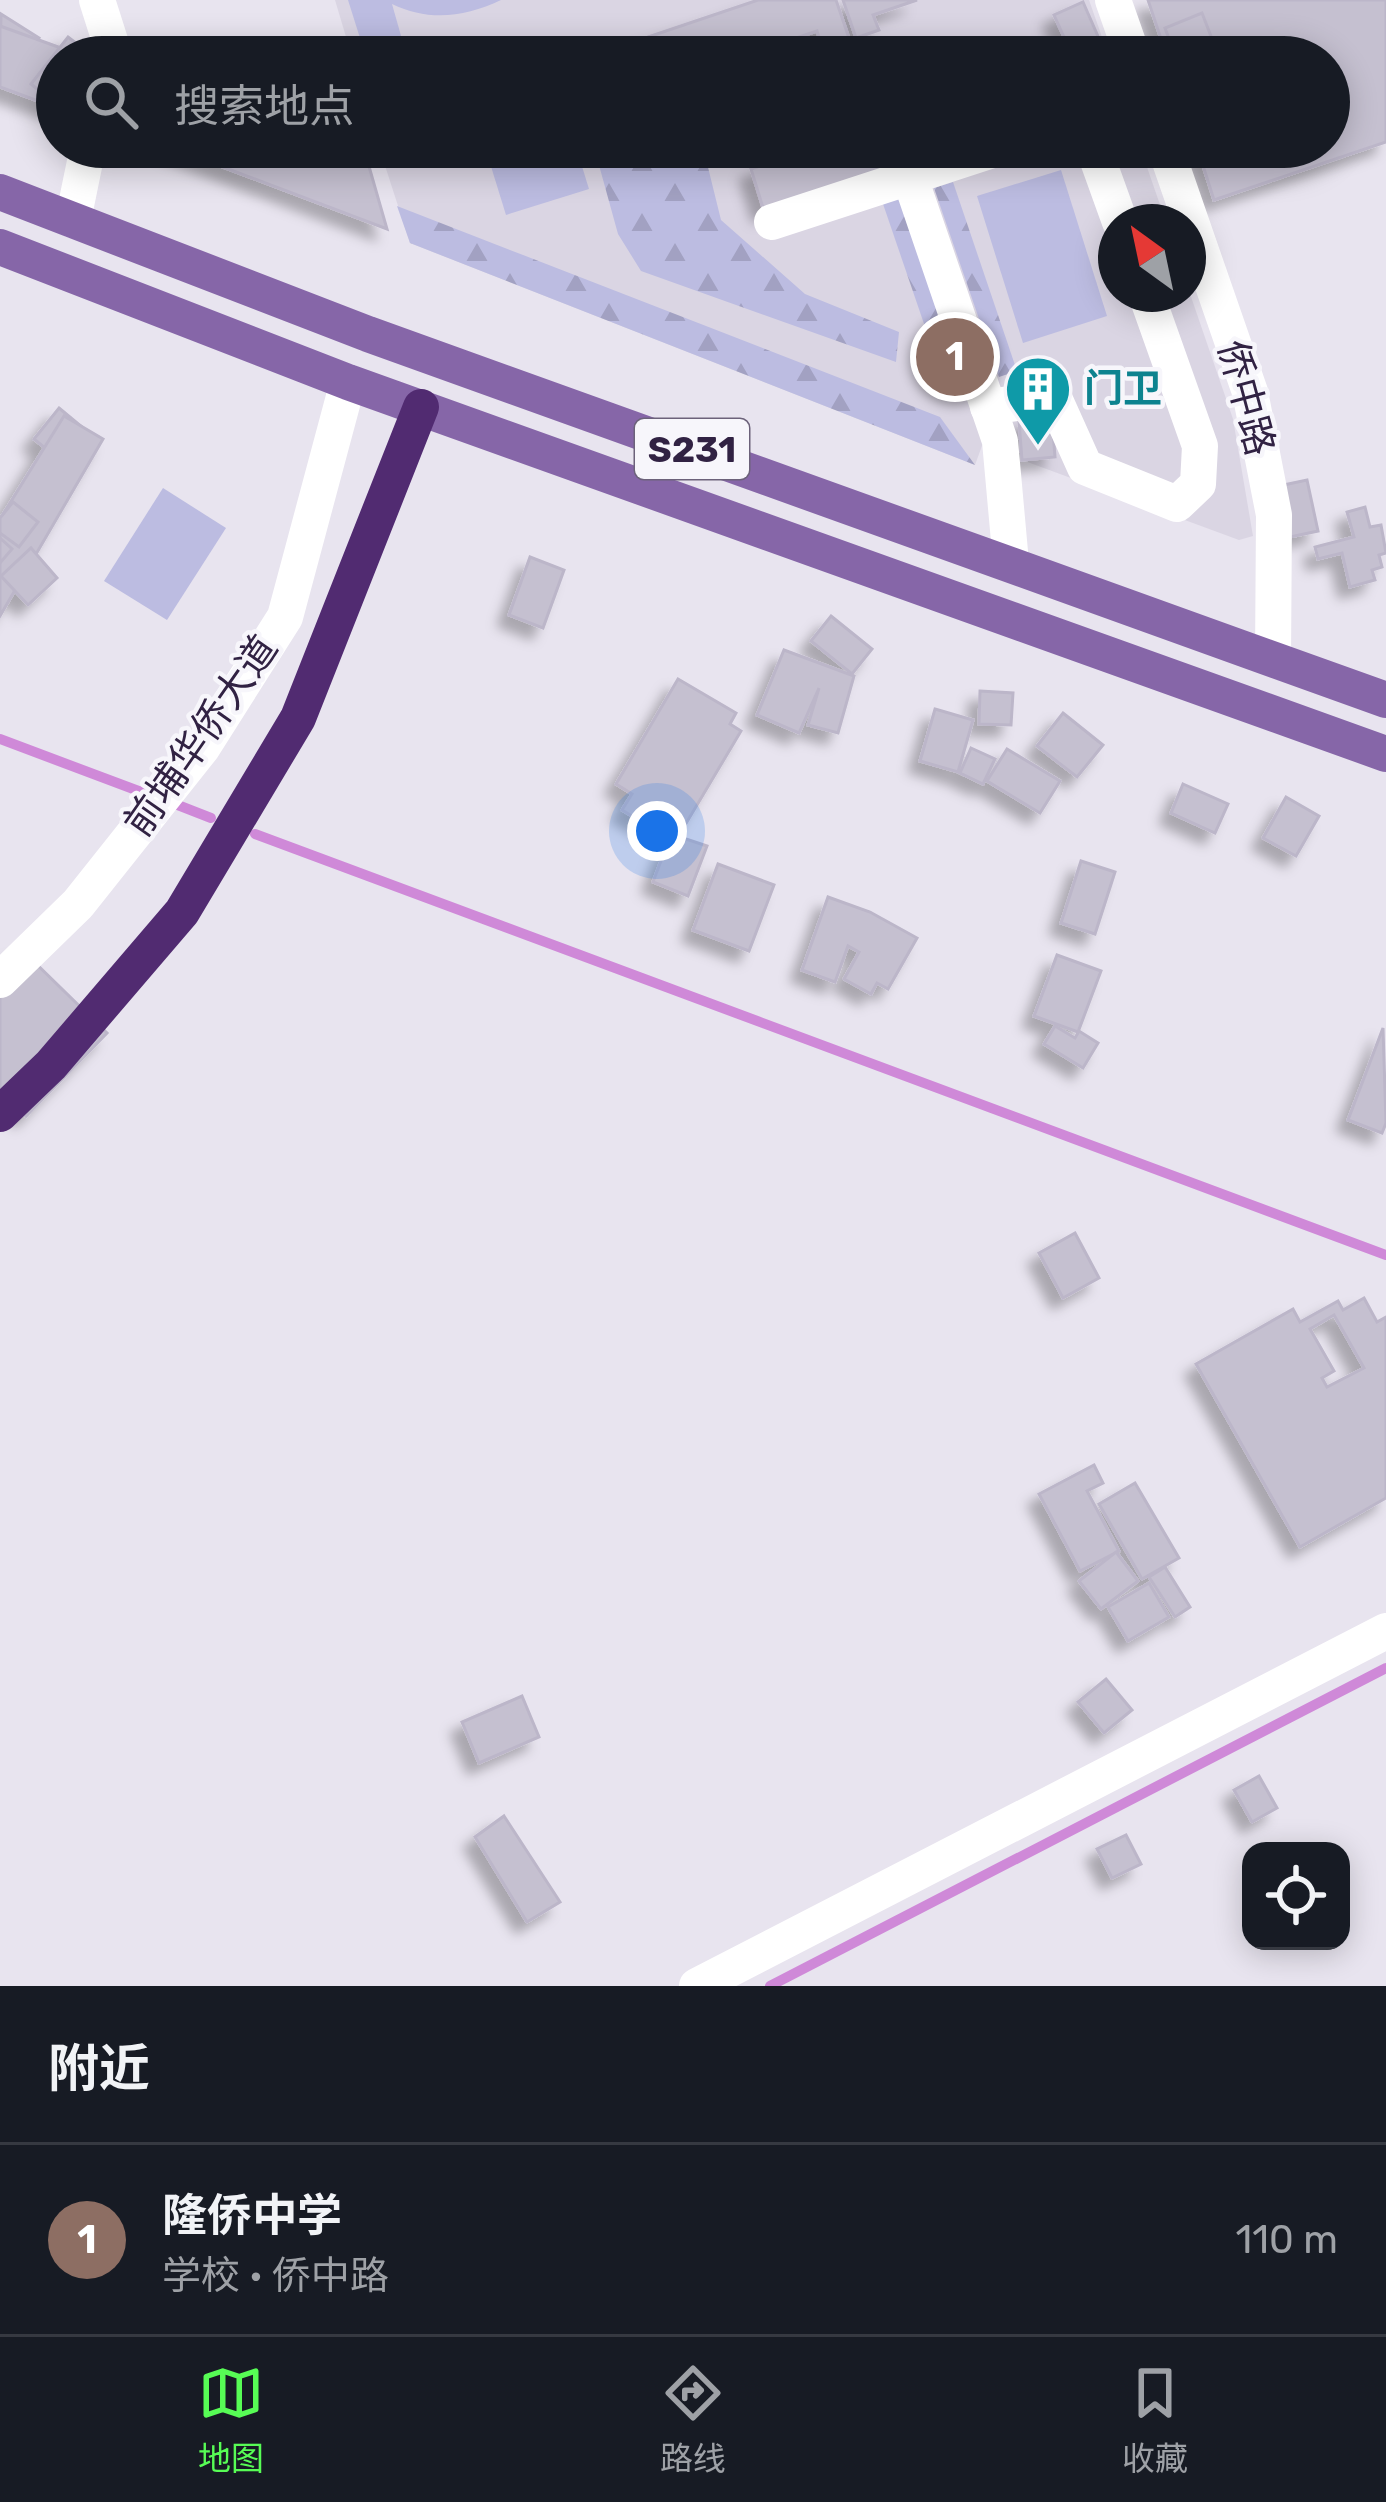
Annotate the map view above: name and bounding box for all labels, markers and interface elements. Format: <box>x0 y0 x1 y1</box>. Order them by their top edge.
search box <box>36 36 1350 168</box>
icon: search <box>78 69 144 135</box>
text: 搜索地点 <box>174 80 354 133</box>
north arrow <box>1098 204 1206 312</box>
pin: 1 <box>916 312 994 402</box>
street label: 侨中路 <box>1209 336 1283 460</box>
building icon: 门卫 <box>1003 354 1073 448</box>
place label: 门卫 <box>1084 366 1162 412</box>
road number: S231 <box>635 419 749 479</box>
street label: 前埔华侨大道 <box>115 627 287 845</box>
your location <box>627 801 687 861</box>
map controls <box>1242 1842 1350 1950</box>
button: locate <box>1242 1842 1350 1950</box>
text: 附近 <box>48 2038 150 2099</box>
text: 隆侨中学 <box>162 2189 342 2242</box>
text: 1 <box>77 2217 97 2263</box>
text: 110 m <box>1236 2217 1338 2263</box>
text: 学校 · 侨中路 <box>162 2253 389 2299</box>
tab: 地图 <box>198 2360 264 2480</box>
tab: 路线 <box>660 2360 726 2480</box>
tab: 收藏 <box>1122 2360 1188 2480</box>

